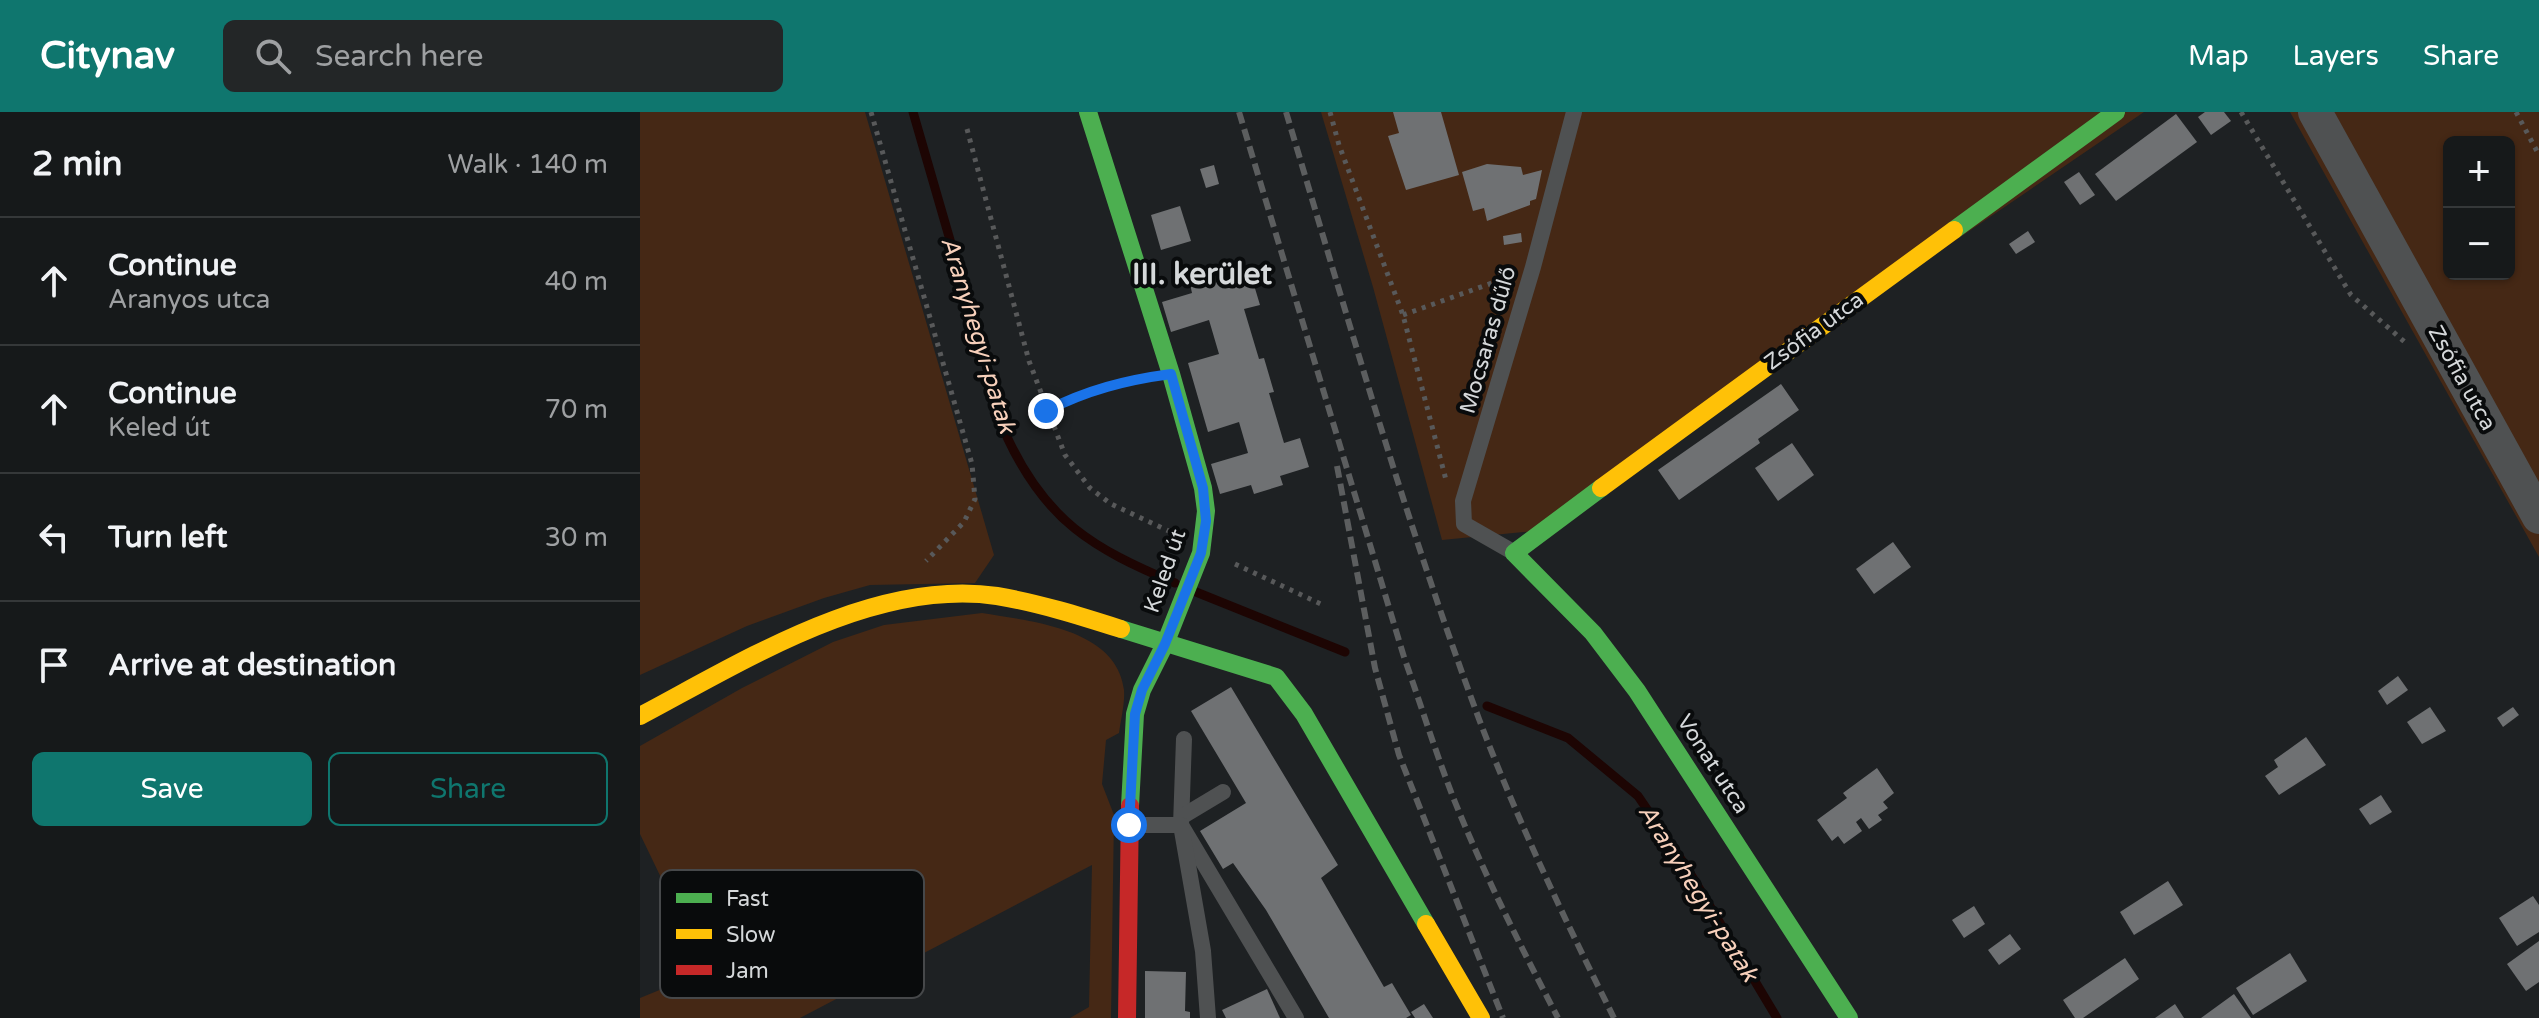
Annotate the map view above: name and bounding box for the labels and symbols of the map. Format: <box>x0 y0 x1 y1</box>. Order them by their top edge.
water label: Aranyhegyi-patak <box>934 233 1022 439</box>
district label: III. kerület <box>1132 256 1273 293</box>
street label: Mocsaras dűlő <box>1455 263 1521 417</box>
street label: Zsófia utca <box>1760 286 1868 376</box>
street label: Zsófia utca <box>2423 321 2501 435</box>
route end <box>1028 393 1064 429</box>
street label: Keled út <box>1139 526 1191 616</box>
street label: Vonat utca <box>1671 710 1755 818</box>
water label: Aranyhegyi-patak <box>1632 799 1765 989</box>
route start <box>1111 807 1147 843</box>
legend <box>660 870 924 998</box>
text: Fast <box>726 886 769 912</box>
text: Slow <box>726 922 776 948</box>
text: Jam <box>726 958 769 984</box>

